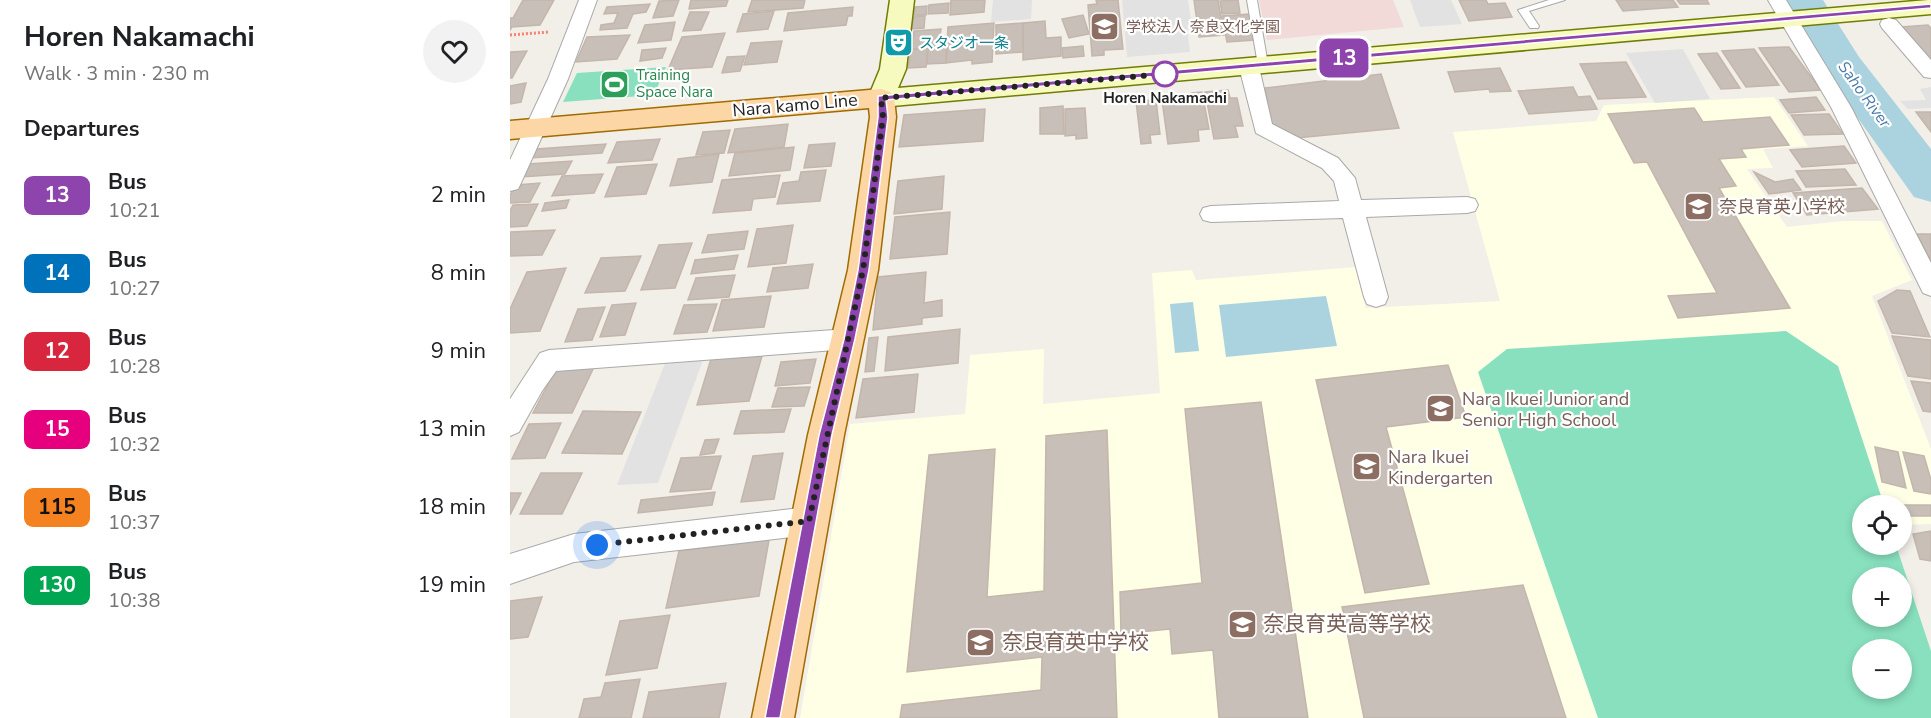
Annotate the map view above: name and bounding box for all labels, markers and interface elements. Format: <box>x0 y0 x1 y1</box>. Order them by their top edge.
school or university icon: 学校法人 奈良文化学園 <box>1089 11 1121 43</box>
place label: 学校法人 奈良文化学園 <box>1126 17 1280 37</box>
text: Horen Nakamachi <box>24 18 255 56</box>
button: heart <box>423 20 486 83</box>
theatre icon: スタジオ一条 <box>882 27 914 59</box>
place label: スタジオ一条 <box>919 33 1009 53</box>
line badge: 13 <box>1317 38 1371 78</box>
text: 13 <box>1331 44 1357 72</box>
water label: Saho River <box>1833 57 1897 133</box>
text: Walk · 3 min · 230 m <box>24 60 210 87</box>
marker: Horen Nakamachi <box>1152 61 1178 87</box>
place label: Training Space Nara <box>636 65 713 102</box>
sports icon: Training Space Nara <box>599 68 631 100</box>
street label: Nara kamo Line <box>731 88 859 122</box>
place label: Horen Nakamachi <box>1103 88 1227 108</box>
text: Departures <box>24 114 139 144</box>
text: Bus <box>108 167 147 197</box>
text: 2 min <box>431 180 486 210</box>
text: 13 <box>44 181 70 209</box>
school or university icon: 奈良育英小学校 <box>1682 191 1714 223</box>
place label: 奈良育英小学校 <box>1719 195 1845 219</box>
text: 10:21 <box>108 197 161 224</box>
text: Bus <box>108 245 147 275</box>
text: 8 min <box>431 258 486 288</box>
text: 14 <box>44 259 70 287</box>
text: 10:27 <box>108 275 161 302</box>
text: Bus <box>108 323 147 353</box>
text: 9 min <box>431 336 486 366</box>
text: 12 <box>44 337 70 365</box>
text: 10:28 <box>108 353 161 380</box>
place label: Nara Ikuei Junior and Senior High School <box>1462 387 1629 432</box>
school or university icon: Nara Ikuei Junior and Senior High School <box>1425 393 1457 425</box>
text: Bus <box>108 401 147 431</box>
text: 13 min <box>418 414 486 444</box>
text: 15 <box>44 415 70 443</box>
text: 10:32 <box>108 431 161 458</box>
place label: Nara Ikuei Kindergarten <box>1388 445 1493 490</box>
school or university icon: Nara Ikuei Kindergarten <box>1351 451 1383 483</box>
text: Bus <box>108 479 147 509</box>
text: 18 min <box>418 492 486 522</box>
text: 115 <box>38 493 76 521</box>
map controls <box>1852 495 1912 699</box>
button: locate <box>1852 495 1912 555</box>
text: 10:37 <box>108 509 161 536</box>
your location <box>582 530 612 560</box>
text: Bus <box>108 557 147 587</box>
button: + <box>1852 567 1912 627</box>
text: 19 min <box>418 570 486 600</box>
text: 130 <box>38 571 76 599</box>
text: 10:38 <box>108 587 161 614</box>
school or university icon: 奈良育英高等学校 <box>1226 608 1258 640</box>
place label: 奈良育英高等学校 <box>1263 610 1431 638</box>
school or university icon: 奈良育英中学校 <box>965 626 997 658</box>
place label: 奈良育英中学校 <box>1002 628 1149 656</box>
button: − <box>1852 639 1912 699</box>

